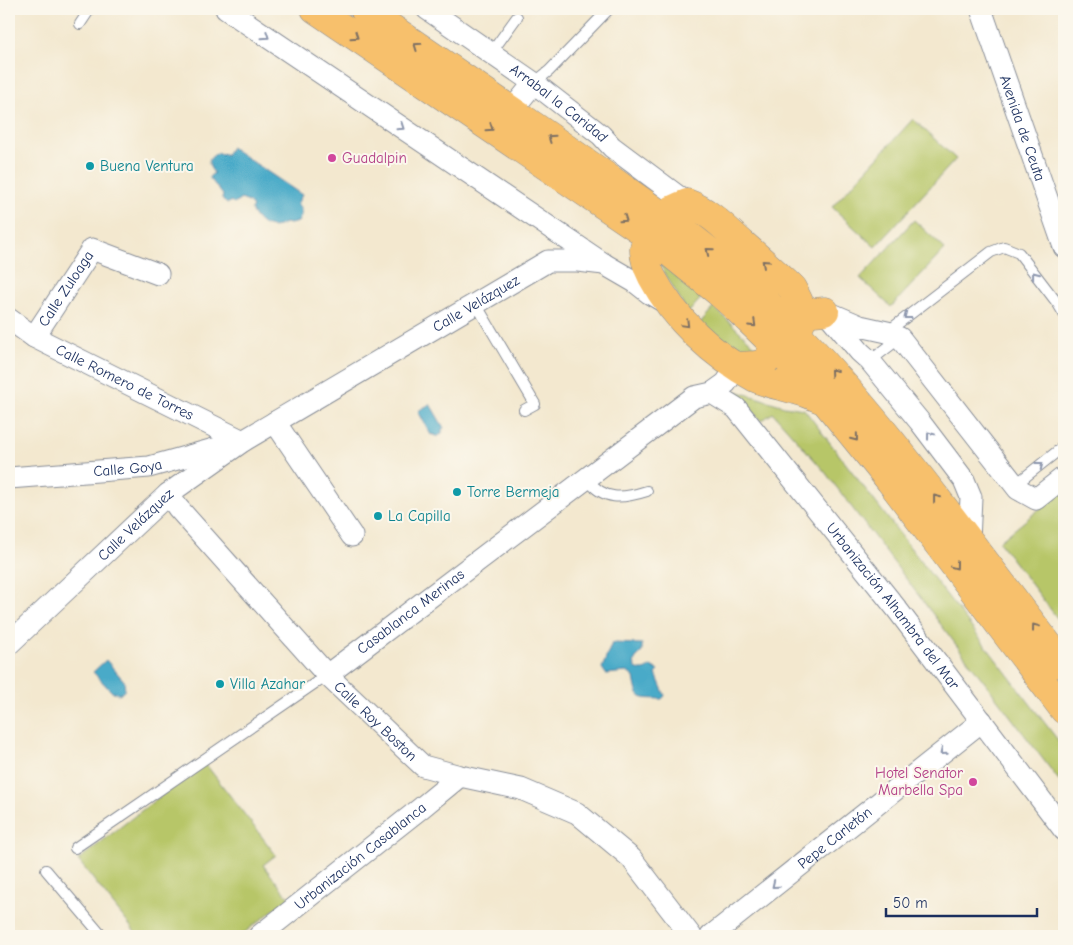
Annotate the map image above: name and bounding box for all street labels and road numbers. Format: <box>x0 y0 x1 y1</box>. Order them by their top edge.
street label: Arrabal la Caridad <box>506 60 612 146</box>
street label: Avenida de Ceuta <box>996 73 1049 183</box>
street label: Calle Zuloaga <box>34 247 97 330</box>
street label: Calle Velázquez <box>429 271 523 336</box>
street label: Calle Romero de Torres <box>53 340 196 424</box>
street label: Calle Goya <box>93 455 164 480</box>
street label: Calle Velázquez <box>94 484 177 565</box>
street label: Urbanización Alhambra del Mar <box>822 519 963 693</box>
street label: Casablanca Merinas <box>353 565 468 658</box>
street label: Calle Roy Boston <box>330 677 421 765</box>
street label: Urbanización Casablanca <box>291 799 430 914</box>
street label: Pepe Carletón <box>794 803 875 873</box>

